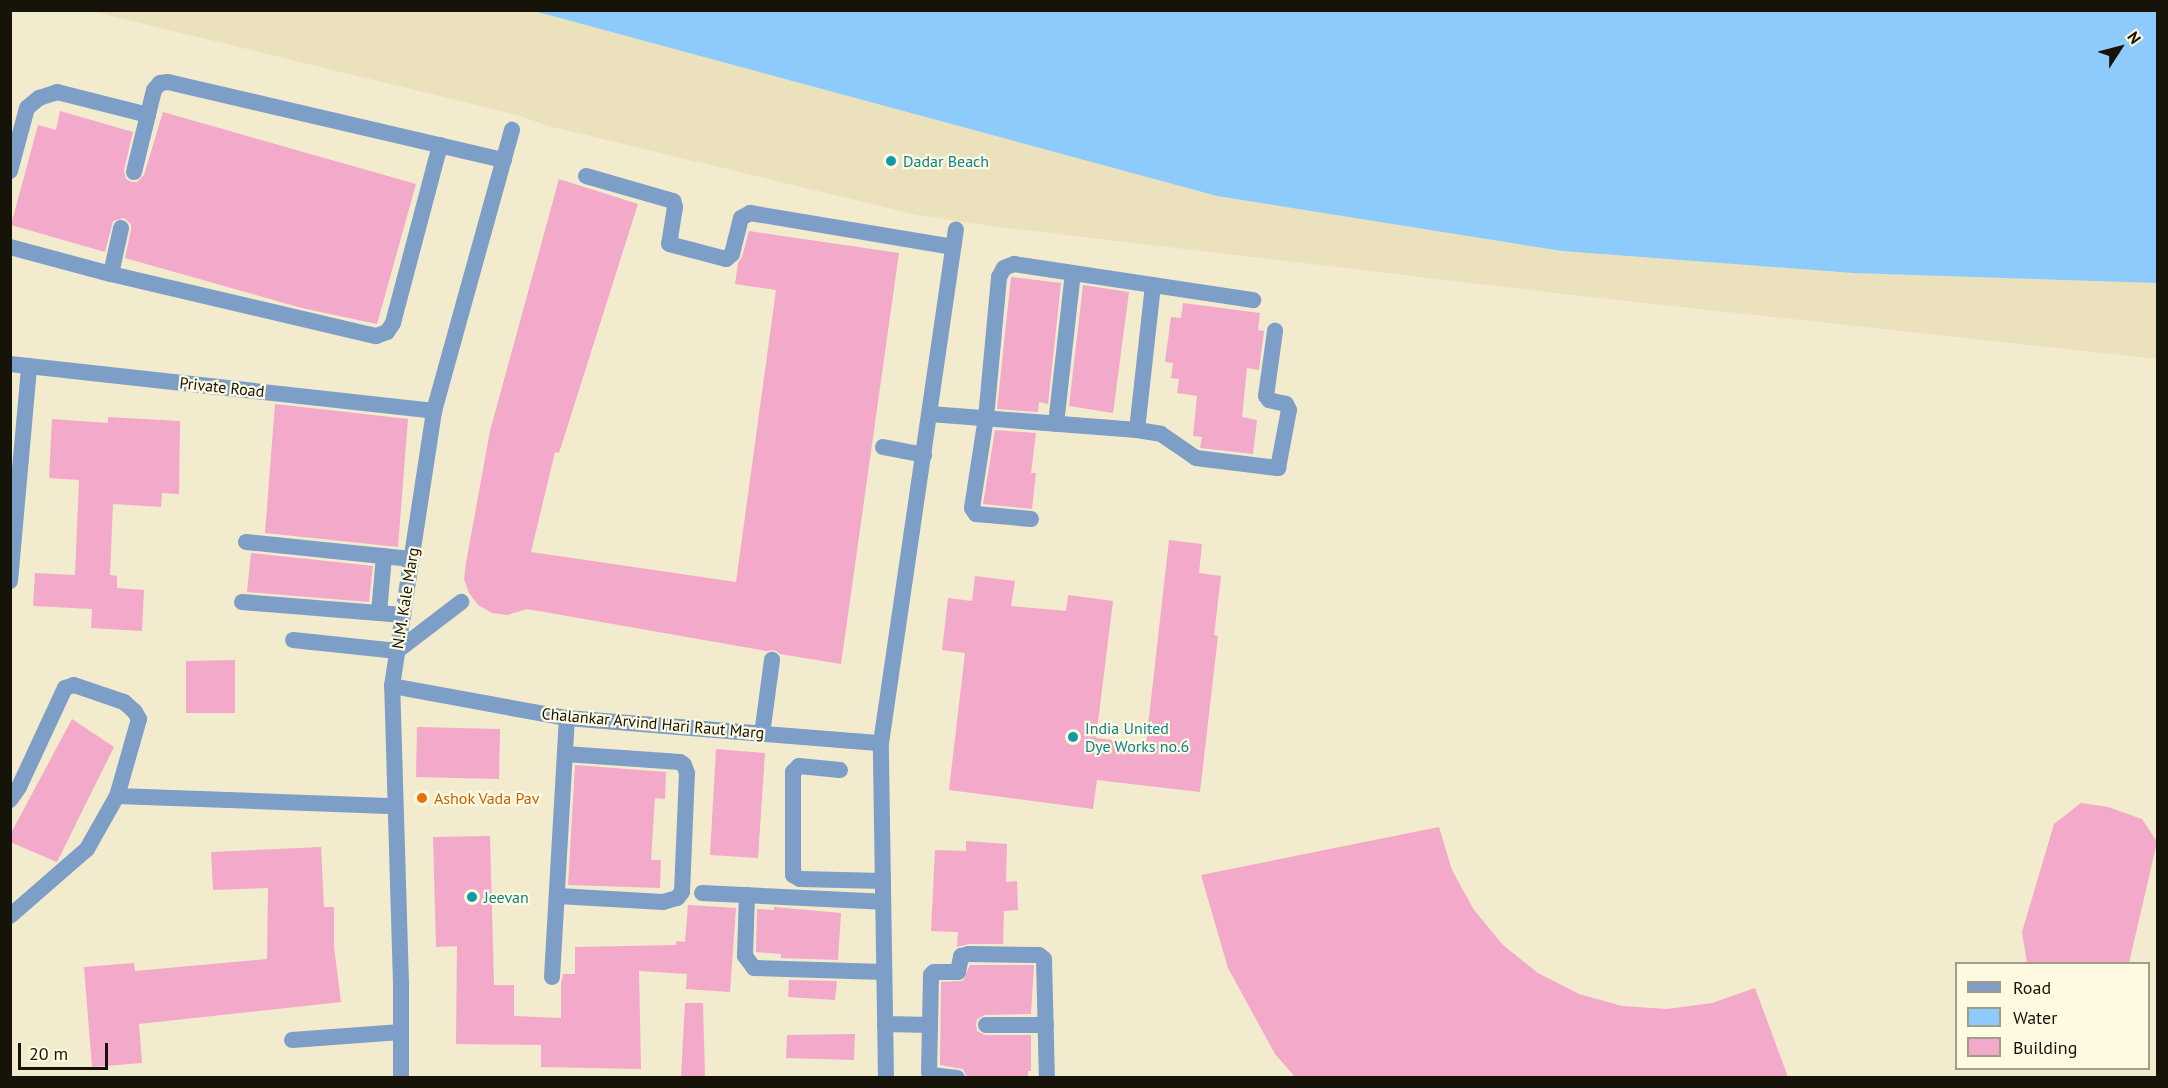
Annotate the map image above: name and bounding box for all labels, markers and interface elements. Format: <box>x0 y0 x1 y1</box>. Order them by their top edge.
north arrow <box>2090 18 2150 78</box>
text: N <box>2123 27 2146 48</box>
place label: Dadar Beach <box>903 151 989 171</box>
marker: Dadar Beach <box>884 154 898 168</box>
street label: Private Road <box>179 373 265 401</box>
street label: N.M. Kale Marg <box>387 545 423 651</box>
street label: Chalankar Arvind Hari Raut Marg <box>541 704 765 742</box>
place label: India United Dye Works no.6 <box>1085 718 1189 756</box>
marker: India United Dye Works no.6 <box>1066 730 1080 744</box>
place label: Ashok Vada Pav <box>434 788 540 808</box>
marker: Ashok Vada Pav <box>415 791 429 805</box>
place label: Jeevan <box>484 887 529 907</box>
marker: Jeevan <box>465 890 479 904</box>
legend <box>1955 962 2150 1070</box>
text: Road <box>2013 976 2051 999</box>
text: Water <box>2013 1006 2057 1029</box>
scale bar <box>21 1031 111 1069</box>
text: Building <box>2013 1036 2077 1059</box>
text: 20 m <box>29 1042 68 1065</box>

